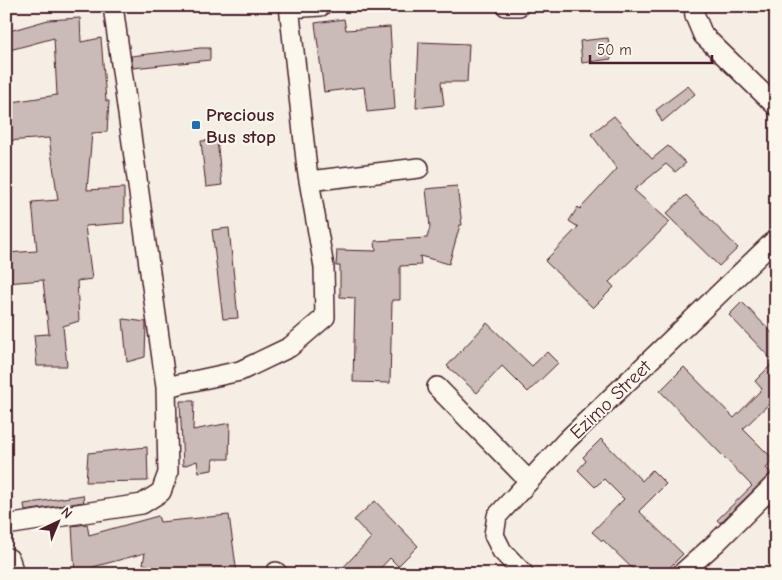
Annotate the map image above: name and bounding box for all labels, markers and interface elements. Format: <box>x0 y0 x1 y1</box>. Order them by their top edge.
scale bar <box>590 32 712 64</box>
text: 50 m <box>597 41 632 59</box>
place label: Precious Bus stop <box>206 104 276 148</box>
marker: Precious Bus stop <box>190 119 202 131</box>
street label: Ezimo Street <box>566 355 656 444</box>
north arrow <box>32 498 82 548</box>
text: N <box>57 504 76 522</box>

